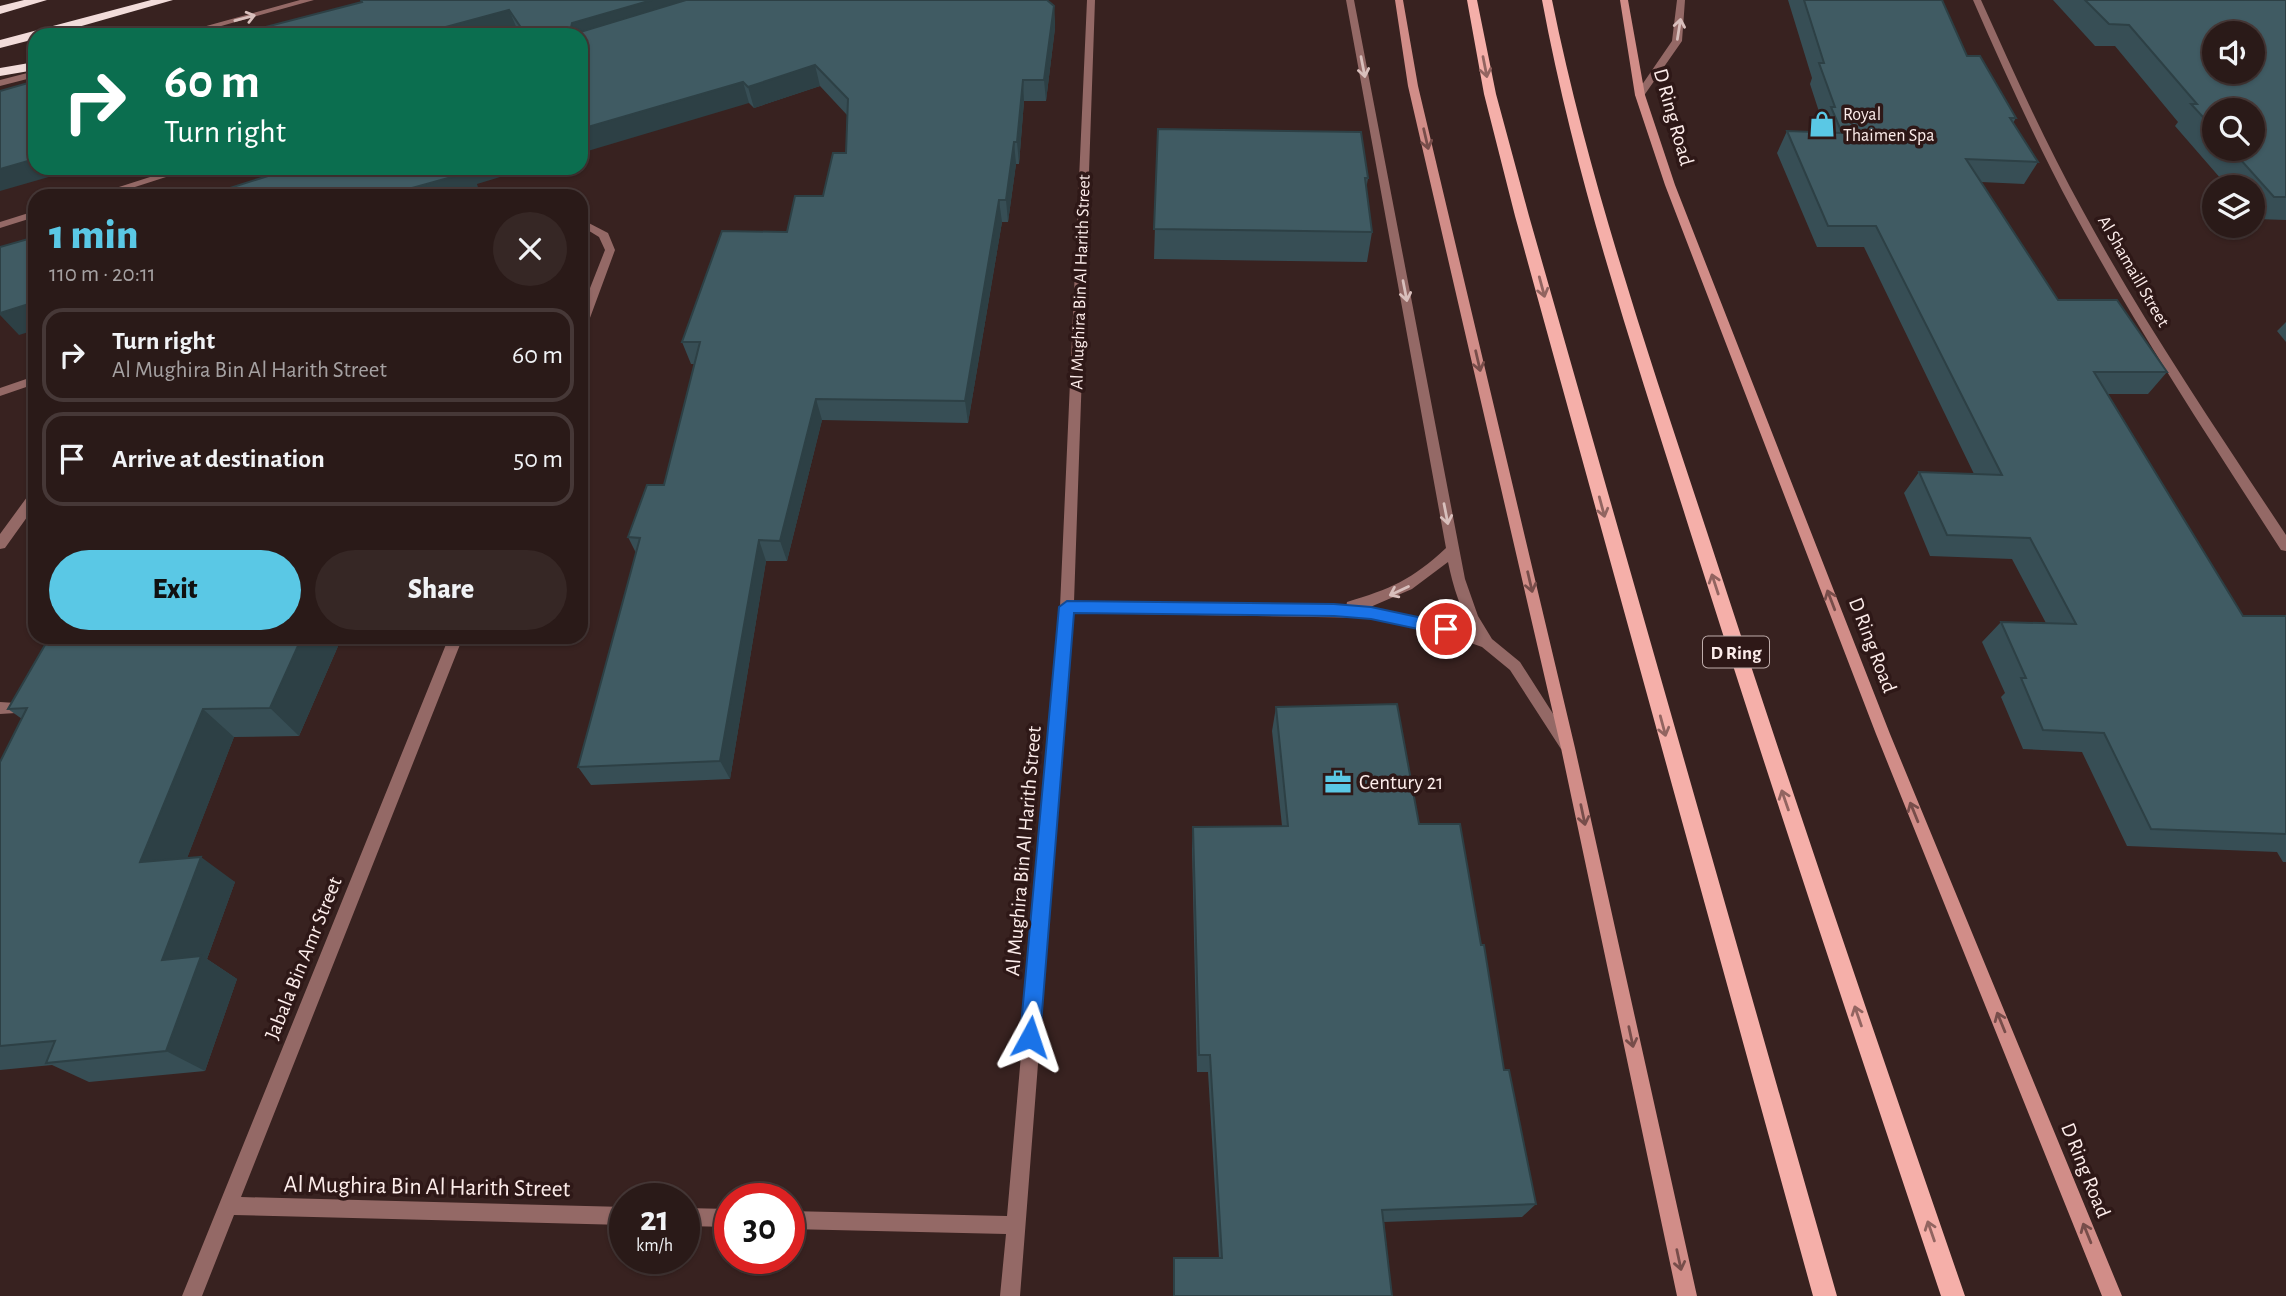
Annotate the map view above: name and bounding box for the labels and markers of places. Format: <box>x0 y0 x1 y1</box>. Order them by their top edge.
place label: Royal Thaimen Spa <box>1843 106 1935 145</box>
shop icon: Royal Thaimen Spa <box>1807 109 1837 139</box>
pin <box>1416 599 1476 659</box>
office icon: Century 21 <box>1323 767 1353 797</box>
place label: Century 21 <box>1359 772 1443 793</box>

